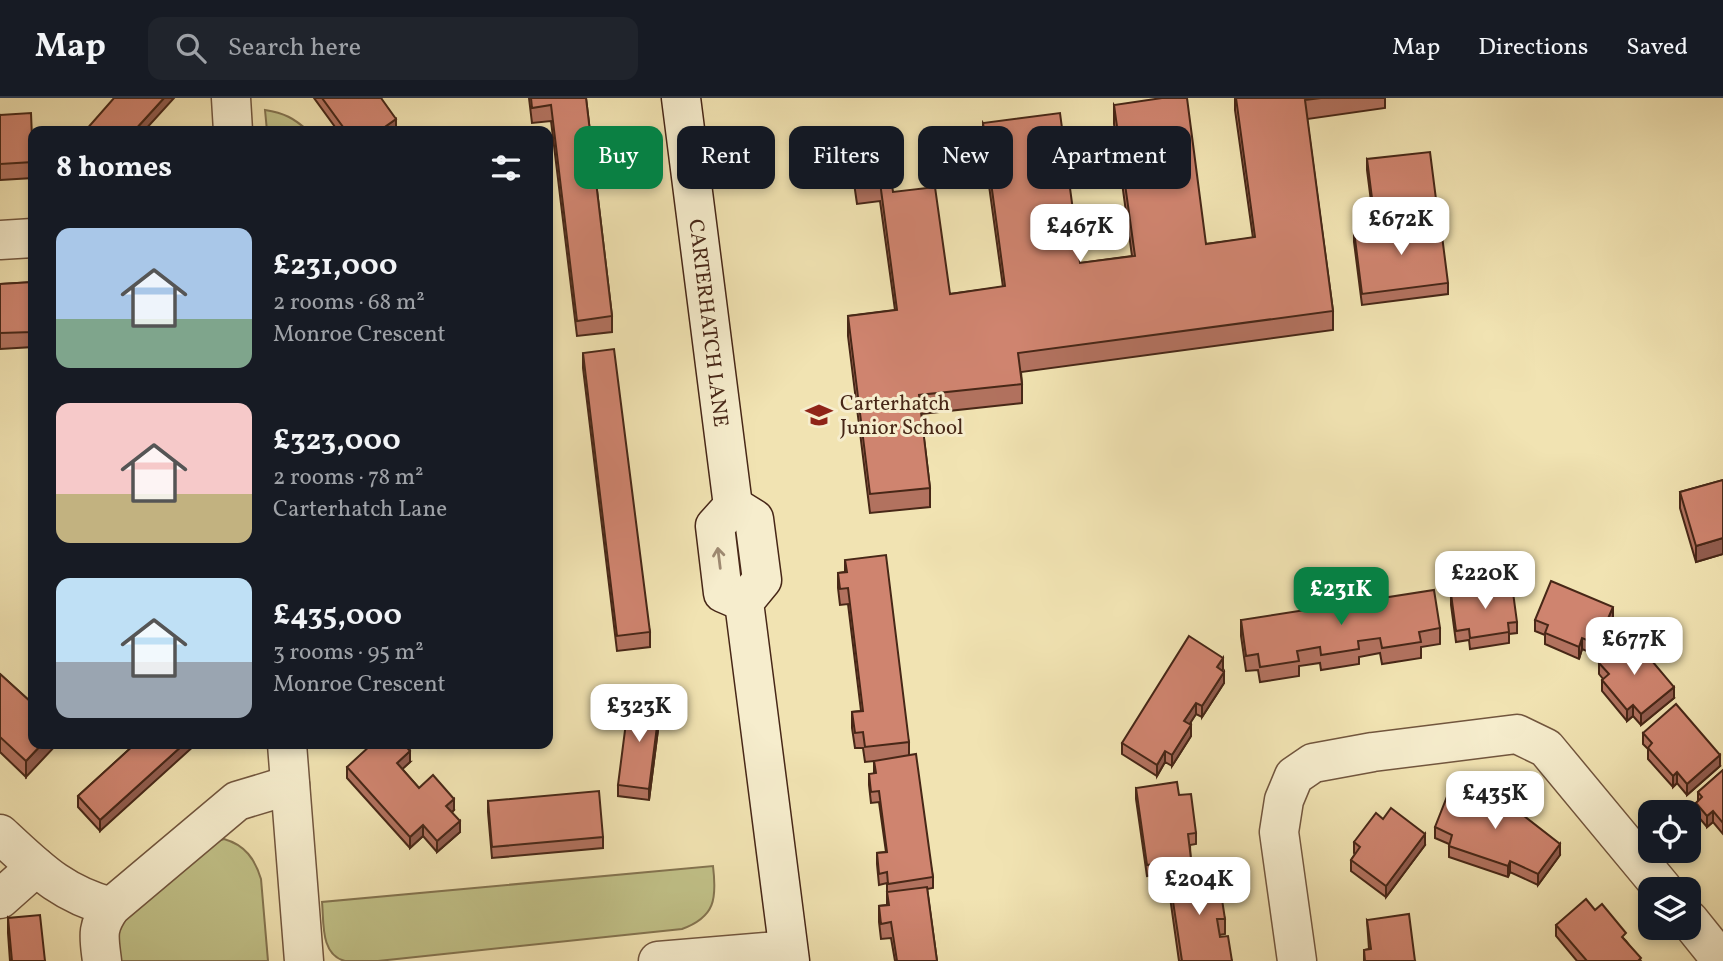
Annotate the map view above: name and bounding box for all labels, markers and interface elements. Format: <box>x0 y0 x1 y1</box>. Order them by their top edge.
search box <box>148 17 638 80</box>
text: Map <box>35 25 106 71</box>
icon: search <box>172 29 210 67</box>
text: Search here <box>228 30 361 66</box>
text: Map <box>1392 31 1440 65</box>
text: Directions <box>1478 31 1588 65</box>
text: Saved <box>1626 31 1688 65</box>
chip: Buy <box>574 126 663 189</box>
chip: Rent <box>677 126 775 189</box>
chip: Filters <box>789 126 904 189</box>
chip: New <box>918 126 1013 189</box>
chip: Apartment <box>1027 126 1191 189</box>
text: 8 homes <box>56 147 172 189</box>
icon: filters <box>487 149 525 187</box>
pin: £672K <box>1352 198 1450 257</box>
pin: £467K <box>1031 204 1129 264</box>
text: £672K <box>1368 204 1434 236</box>
text: £467K <box>1046 211 1114 243</box>
street label: CARTERHATCH LANE <box>680 218 735 429</box>
text: £231,000 <box>273 245 398 287</box>
icon: home <box>112 256 196 340</box>
text: 2 rooms · 68 m² <box>273 287 425 319</box>
text: Monroe Crescent <box>273 319 446 351</box>
place label: Carterhatch Junior School <box>840 390 963 443</box>
school or university icon: Carterhatch Junior School <box>804 400 834 430</box>
text: £323,000 <box>273 420 401 462</box>
icon: home <box>112 431 196 515</box>
text: 2 rooms · 78 m² <box>273 462 424 494</box>
text: Carterhatch Lane <box>273 494 447 526</box>
one-way arrow <box>712 547 725 570</box>
pin: £220K <box>1436 552 1534 611</box>
text: £220K <box>1451 558 1519 590</box>
pin: £231K <box>1292 568 1390 627</box>
text: £231K <box>1310 574 1372 606</box>
text: £435,000 <box>273 595 402 637</box>
icon: home <box>112 606 196 690</box>
pin: £677K <box>1585 618 1683 677</box>
text: £677K <box>1602 624 1666 656</box>
text: 3 rooms · 95 m² <box>273 637 424 669</box>
text: Monroe Crescent <box>273 669 446 701</box>
pin: £323K <box>590 684 688 744</box>
text: £323K <box>606 691 672 723</box>
pin: £435K <box>1446 772 1544 831</box>
text: £435K <box>1462 778 1528 810</box>
map controls <box>1638 800 1701 940</box>
button: locate <box>1638 800 1701 863</box>
pin: £204K <box>1150 858 1248 917</box>
text: £204K <box>1164 864 1234 896</box>
button: layers <box>1638 877 1701 940</box>

